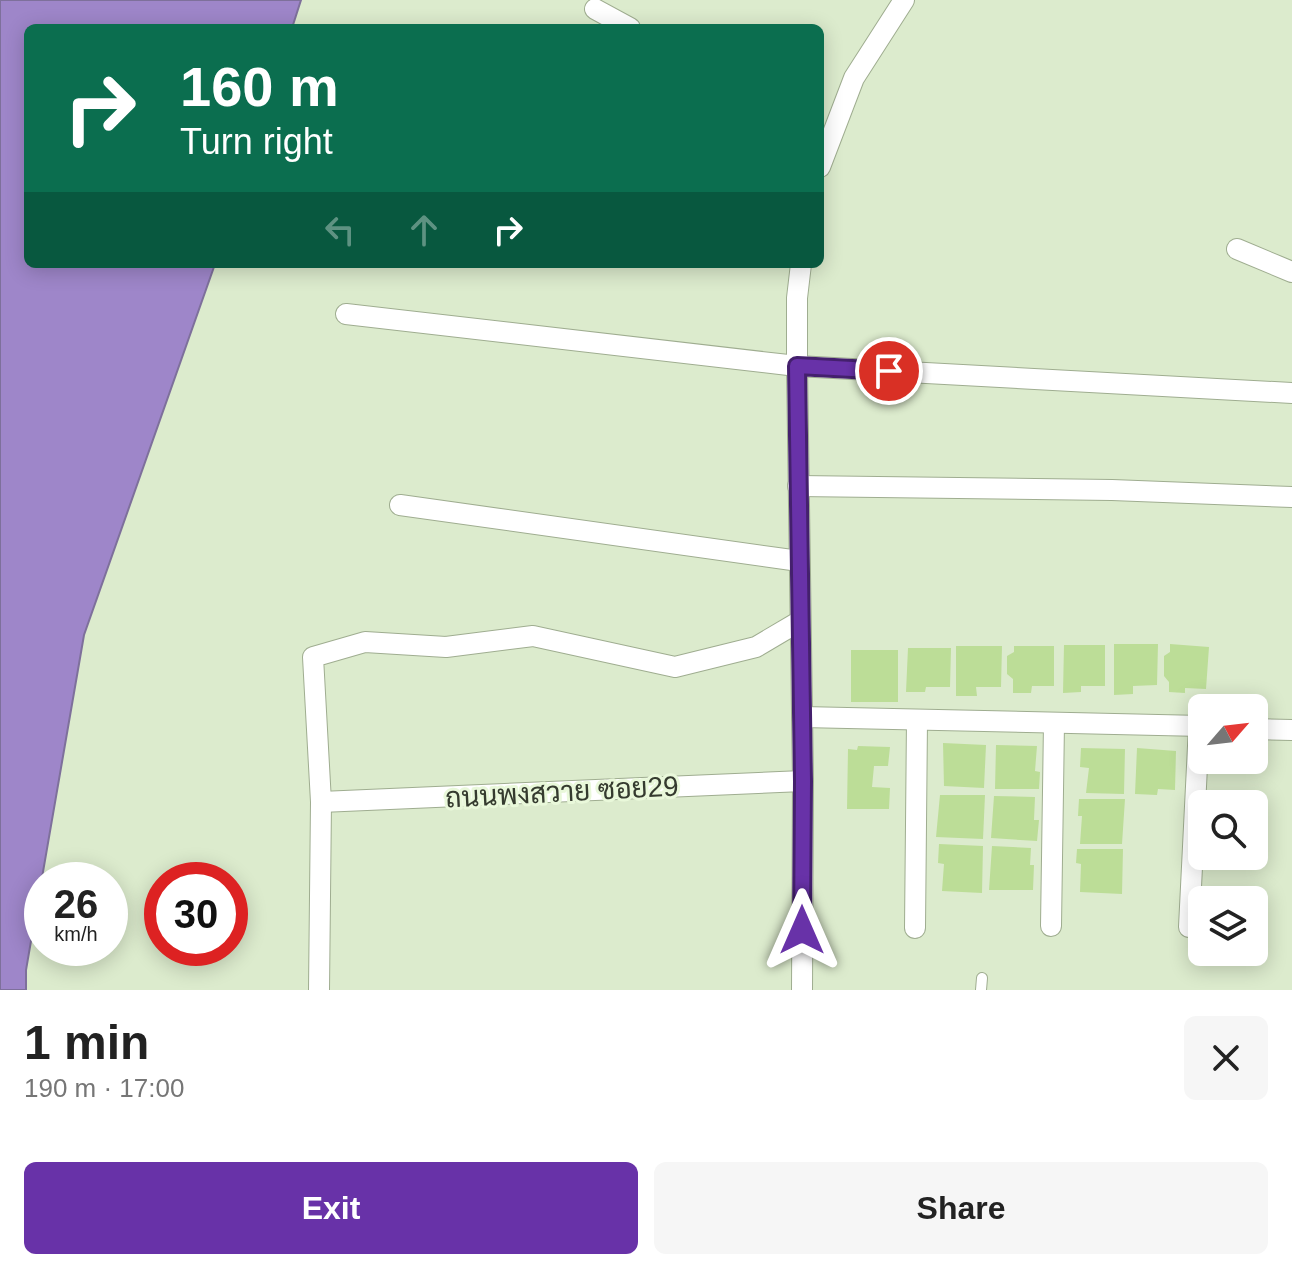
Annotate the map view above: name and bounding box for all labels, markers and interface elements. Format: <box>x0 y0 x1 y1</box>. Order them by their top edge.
text: 160 m <box>180 55 339 118</box>
icon: right <box>48 56 152 160</box>
text: Turn right <box>180 121 333 162</box>
icon: left <box>318 208 362 252</box>
icon: ahead <box>402 208 446 252</box>
icon: right <box>486 208 530 252</box>
pin <box>855 337 923 405</box>
icon: arrive <box>867 349 911 393</box>
north arrow <box>1188 694 1268 774</box>
map controls <box>1188 694 1268 966</box>
street label: ถนนพงสวาย ซอย29 <box>445 770 679 814</box>
button: search <box>1188 790 1268 870</box>
speed limit sign: 30 <box>144 862 248 966</box>
text: 26 <box>54 882 98 926</box>
button: layers <box>1188 886 1268 966</box>
position arrow <box>760 888 844 972</box>
text: km/h <box>54 923 98 945</box>
text: 1 min <box>24 1016 149 1069</box>
button: close <box>1184 1016 1268 1100</box>
text: 190 m · 17:00 <box>24 1073 184 1103</box>
button: Exit <box>24 1162 638 1254</box>
button: Share <box>654 1162 1268 1254</box>

